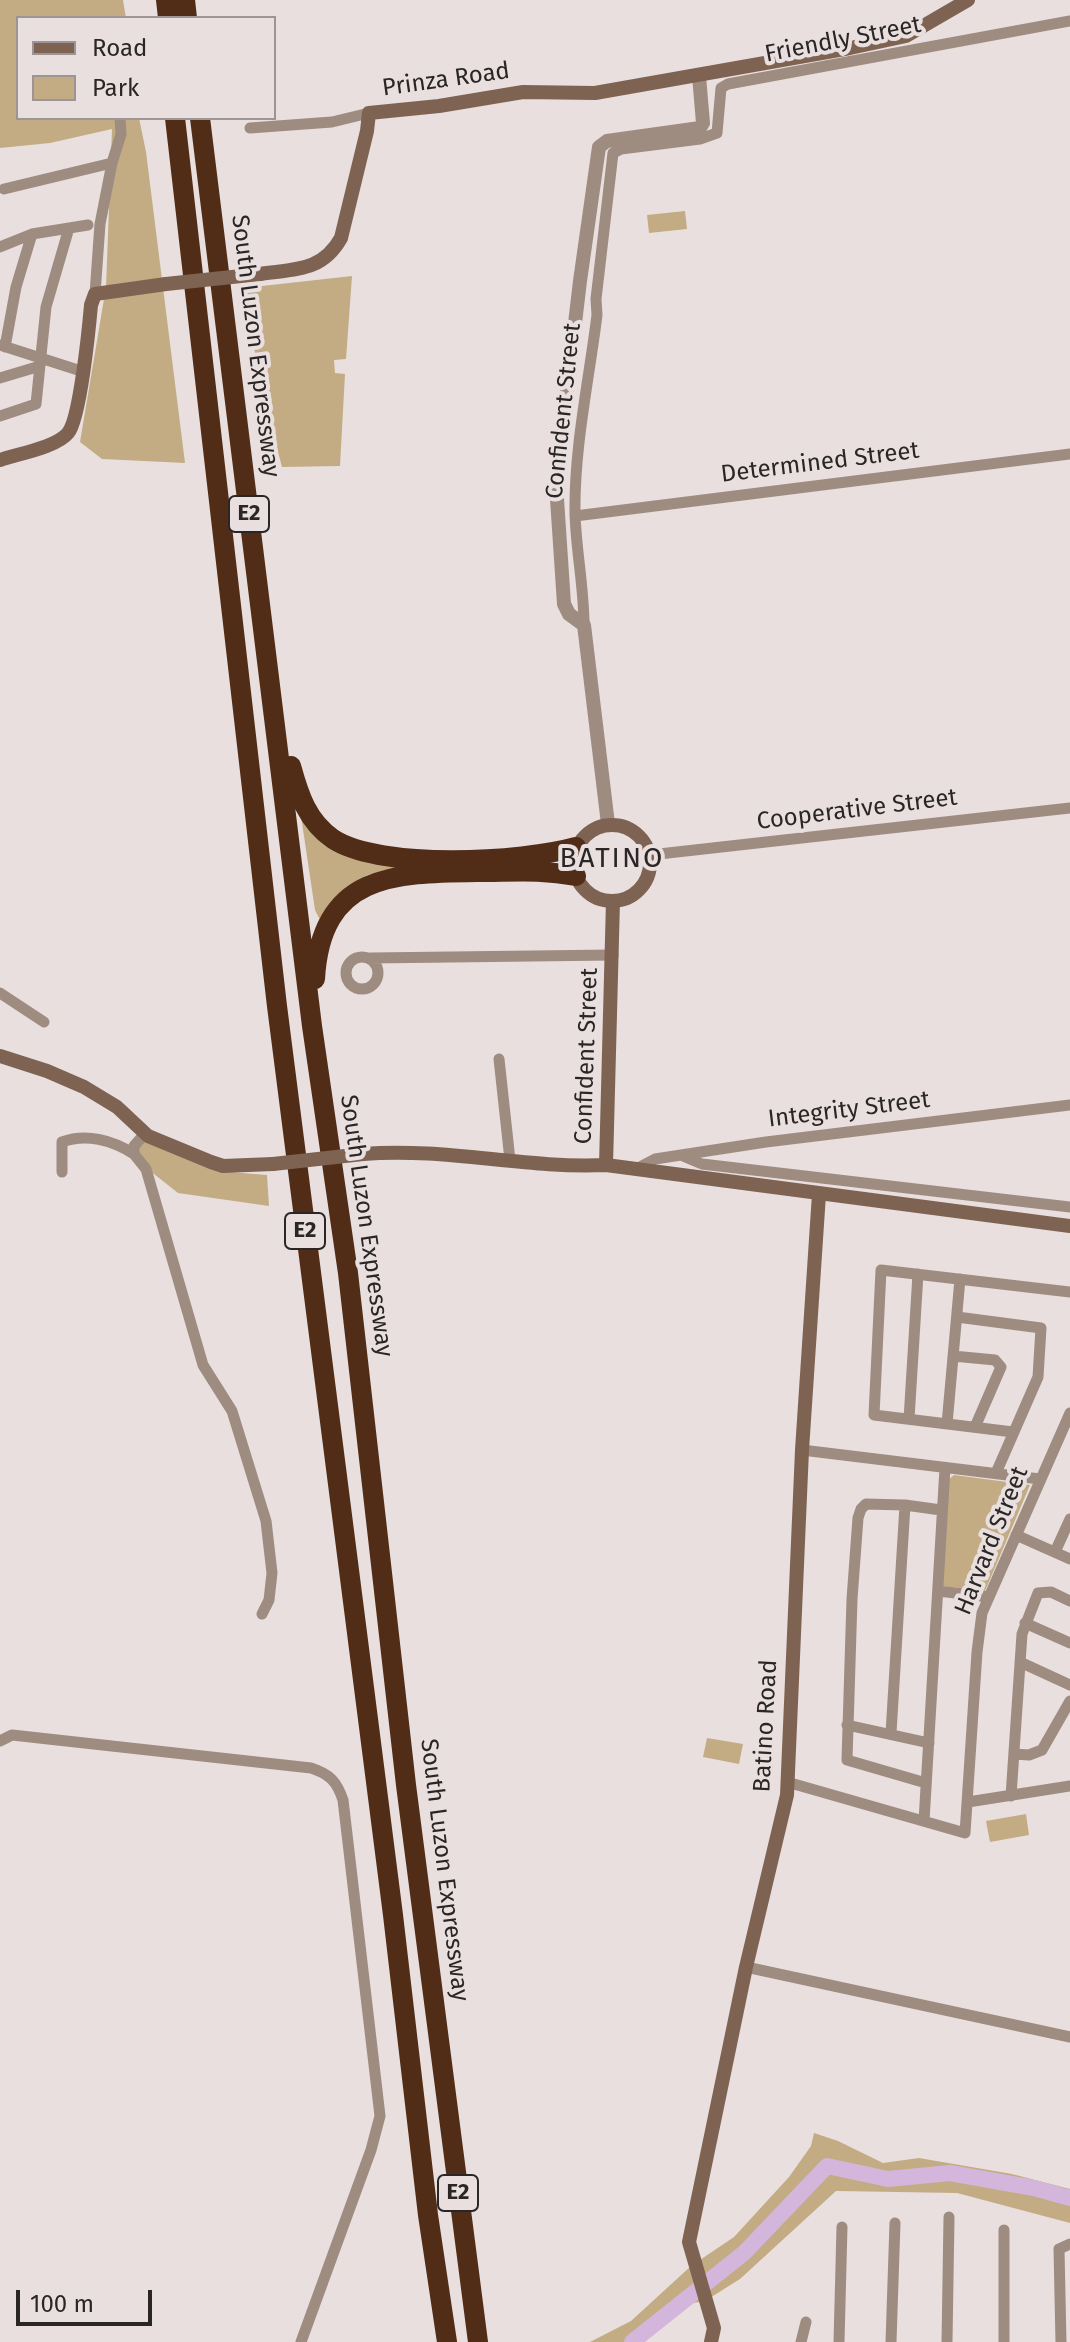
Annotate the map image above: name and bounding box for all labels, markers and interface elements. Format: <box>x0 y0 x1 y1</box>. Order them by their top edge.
street label: Friendly Street <box>762 11 924 69</box>
legend <box>16 16 276 120</box>
text: Road <box>92 34 147 62</box>
street label: Prinza Road <box>380 57 512 103</box>
text: Park <box>92 74 139 102</box>
street label: South Luzon Expressway <box>225 213 285 479</box>
street label: Confident Street <box>540 322 588 500</box>
street label: Determined Street <box>719 437 921 489</box>
road number: E2 <box>229 496 269 532</box>
street label: Cooperative Street <box>755 783 959 837</box>
district label: BATINO <box>560 842 664 876</box>
street label: Confident Street <box>570 967 604 1145</box>
street label: Integrity Street <box>766 1086 932 1134</box>
street label: South Luzon Expressway <box>333 1093 399 1359</box>
road number: E2 <box>285 1213 325 1249</box>
street label: Harvard Street <box>949 1463 1035 1619</box>
street label: Batino Road <box>748 1659 784 1793</box>
street label: South Luzon Expressway <box>414 1737 474 2003</box>
road number: E2 <box>438 2175 478 2211</box>
scale bar <box>20 2274 156 2324</box>
text: 100 m <box>30 2290 94 2318</box>

